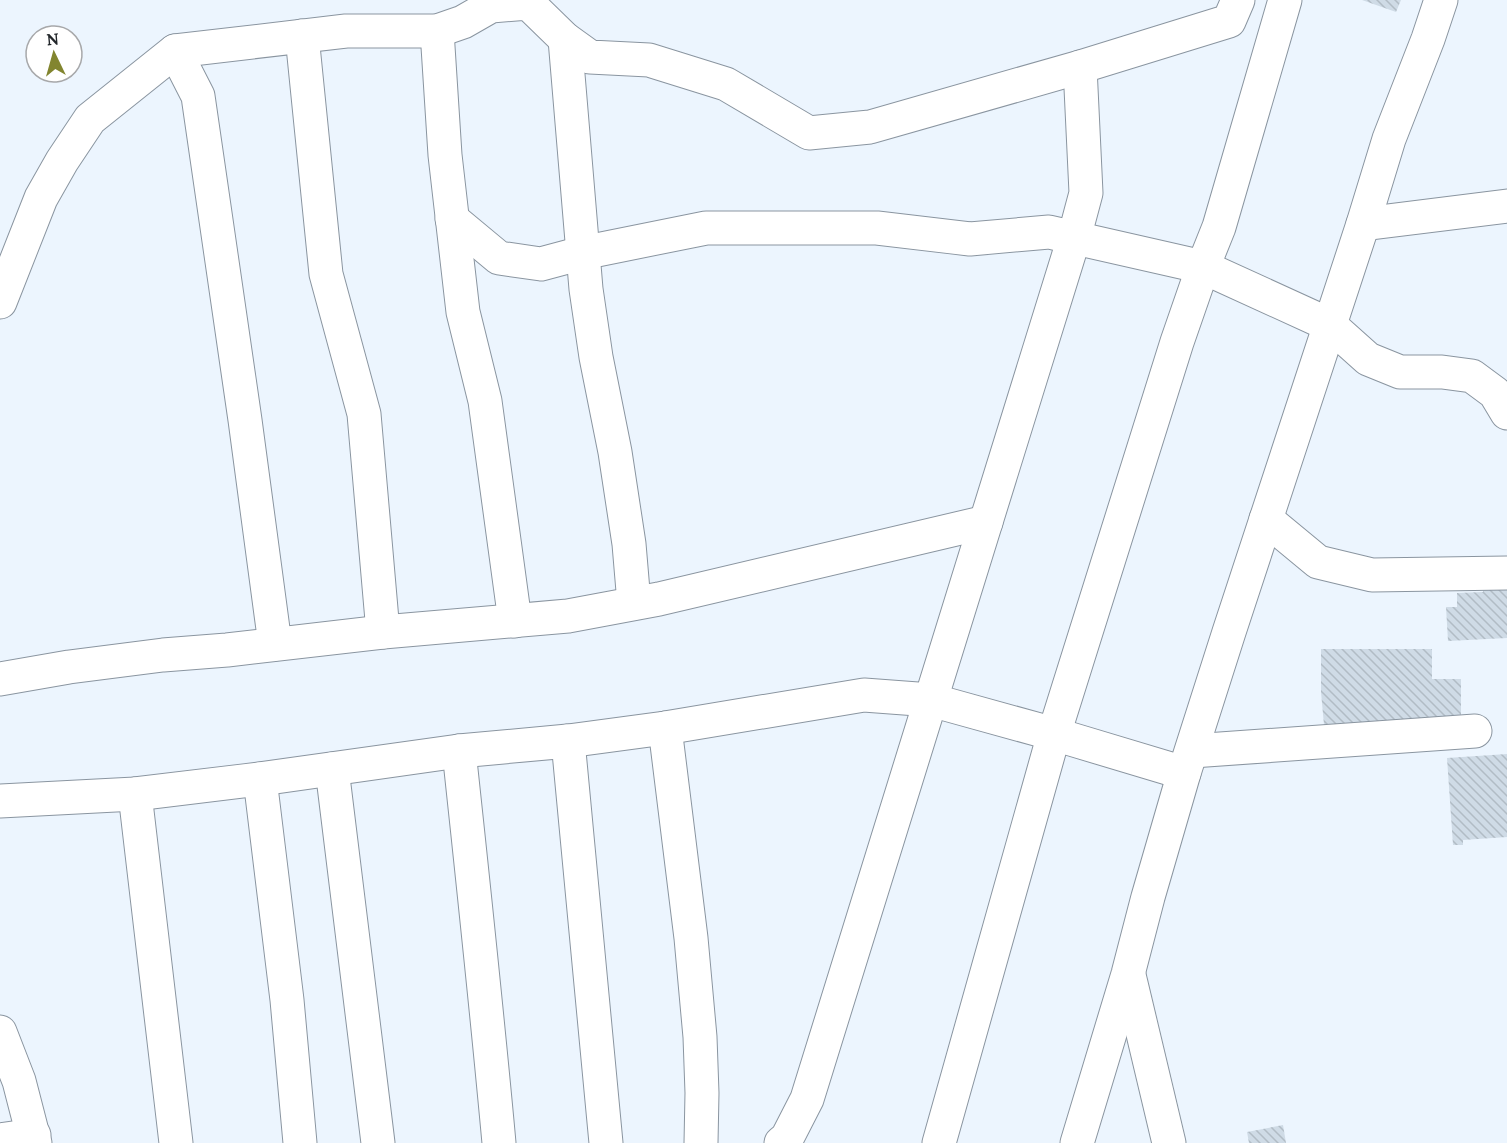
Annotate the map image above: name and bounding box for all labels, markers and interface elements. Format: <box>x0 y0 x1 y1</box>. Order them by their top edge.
north arrow <box>24 24 84 84</box>
text: N <box>46 29 60 50</box>

